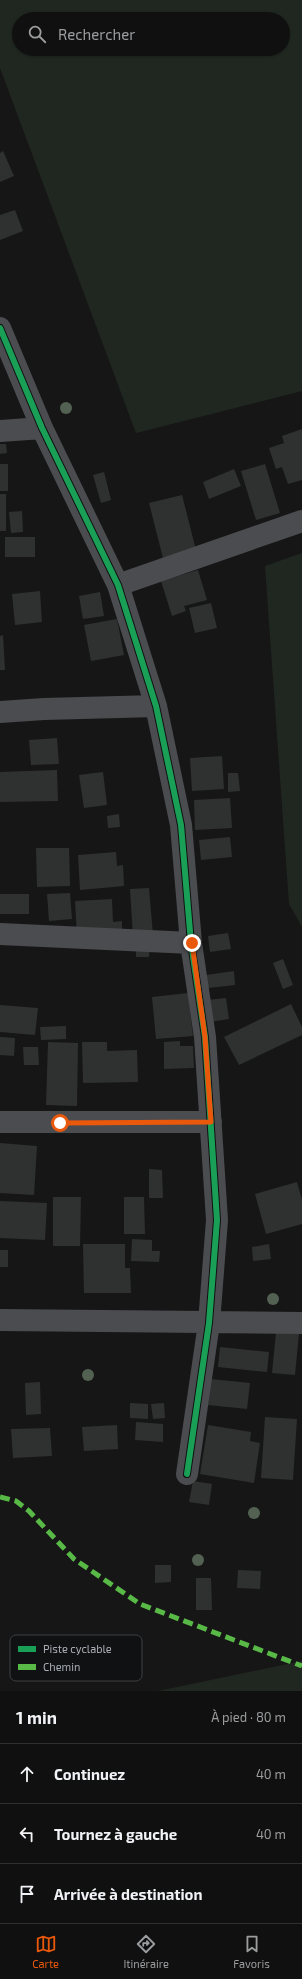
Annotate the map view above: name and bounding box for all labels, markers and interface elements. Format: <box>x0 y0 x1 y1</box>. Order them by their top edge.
search box <box>12 12 290 56</box>
icon: search <box>26 23 48 45</box>
text: Rechercher <box>58 25 135 43</box>
route end <box>183 934 201 952</box>
route start <box>51 1114 69 1132</box>
legend <box>10 1635 142 1681</box>
text: Piste cyclable <box>43 1642 112 1655</box>
text: Chemin <box>43 1660 80 1673</box>
text: 1 min <box>16 1707 57 1727</box>
text: À pied · 80 m <box>211 1709 286 1725</box>
icon: ahead <box>16 1763 38 1785</box>
text: Continuez <box>54 1765 125 1783</box>
text: 40 m <box>256 1766 286 1782</box>
icon: left <box>16 1823 38 1845</box>
text: Tournez à gauche <box>54 1825 177 1843</box>
text: 40 m <box>256 1826 286 1842</box>
icon: arrive <box>16 1883 38 1905</box>
text: Arrivée à destination <box>54 1885 202 1903</box>
tab: Carte <box>32 1933 59 1970</box>
tab: Itinéraire <box>123 1933 169 1970</box>
tab: Favoris <box>233 1933 270 1970</box>

